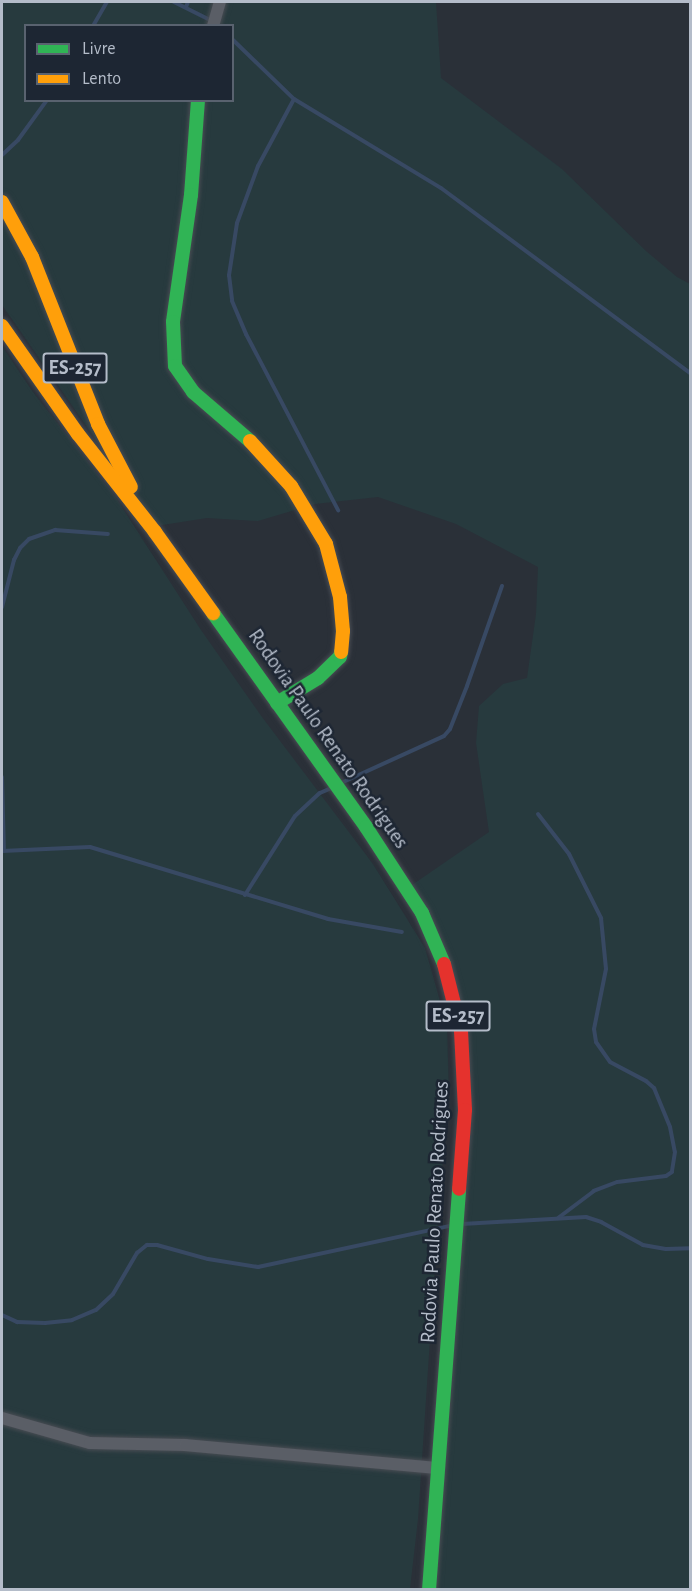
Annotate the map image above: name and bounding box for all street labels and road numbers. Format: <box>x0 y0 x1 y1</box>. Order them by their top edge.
road number: ES-257 <box>42 351 108 385</box>
street label: Rodovia Paulo Renato Rodrigues <box>242 624 414 854</box>
road number: ES-257 <box>425 999 491 1033</box>
street label: Rodovia Paulo Renato Rodrigues <box>416 1080 454 1344</box>

